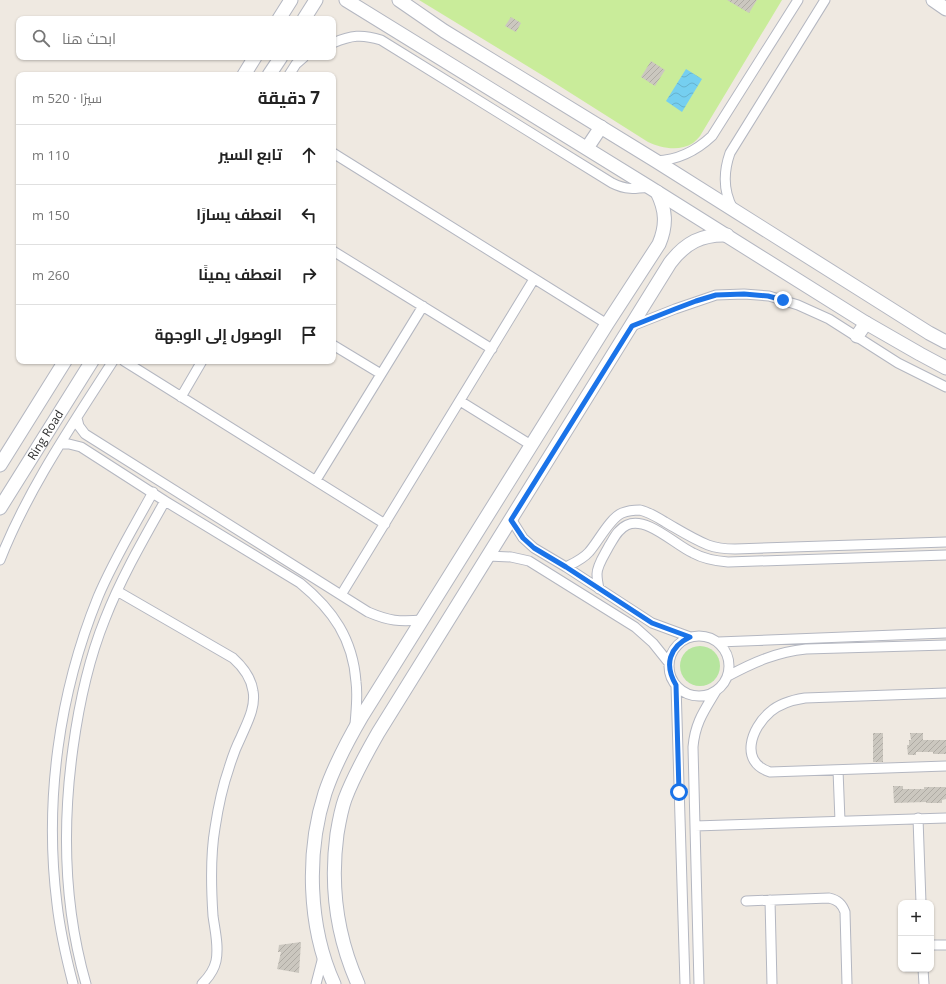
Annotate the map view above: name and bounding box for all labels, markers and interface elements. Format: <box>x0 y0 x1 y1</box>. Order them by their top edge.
search box <box>16 16 336 60</box>
icon: search <box>30 27 52 49</box>
text: ابحث هنا <box>62 28 116 48</box>
text: 7 دقيقة <box>258 86 320 109</box>
text: سيرًا · 520 m <box>32 89 102 107</box>
text: تابع السير <box>218 144 282 164</box>
icon: ahead <box>298 144 320 166</box>
text: 110 m <box>32 146 70 164</box>
text: انعطف يسارًا <box>196 204 282 224</box>
icon: left <box>298 204 320 226</box>
text: 150 m <box>32 206 70 224</box>
text: انعطف يمينًا <box>198 264 282 284</box>
icon: right <box>298 264 320 286</box>
text: 260 m <box>32 266 70 284</box>
route end <box>774 291 792 309</box>
text: الوصول إلى الوجهة <box>155 324 282 344</box>
icon: arrive <box>298 324 320 346</box>
street label: Ring Road <box>23 407 67 463</box>
route start <box>670 783 688 801</box>
map controls <box>898 900 934 972</box>
button: + <box>898 900 934 936</box>
button: − <box>898 936 934 972</box>

